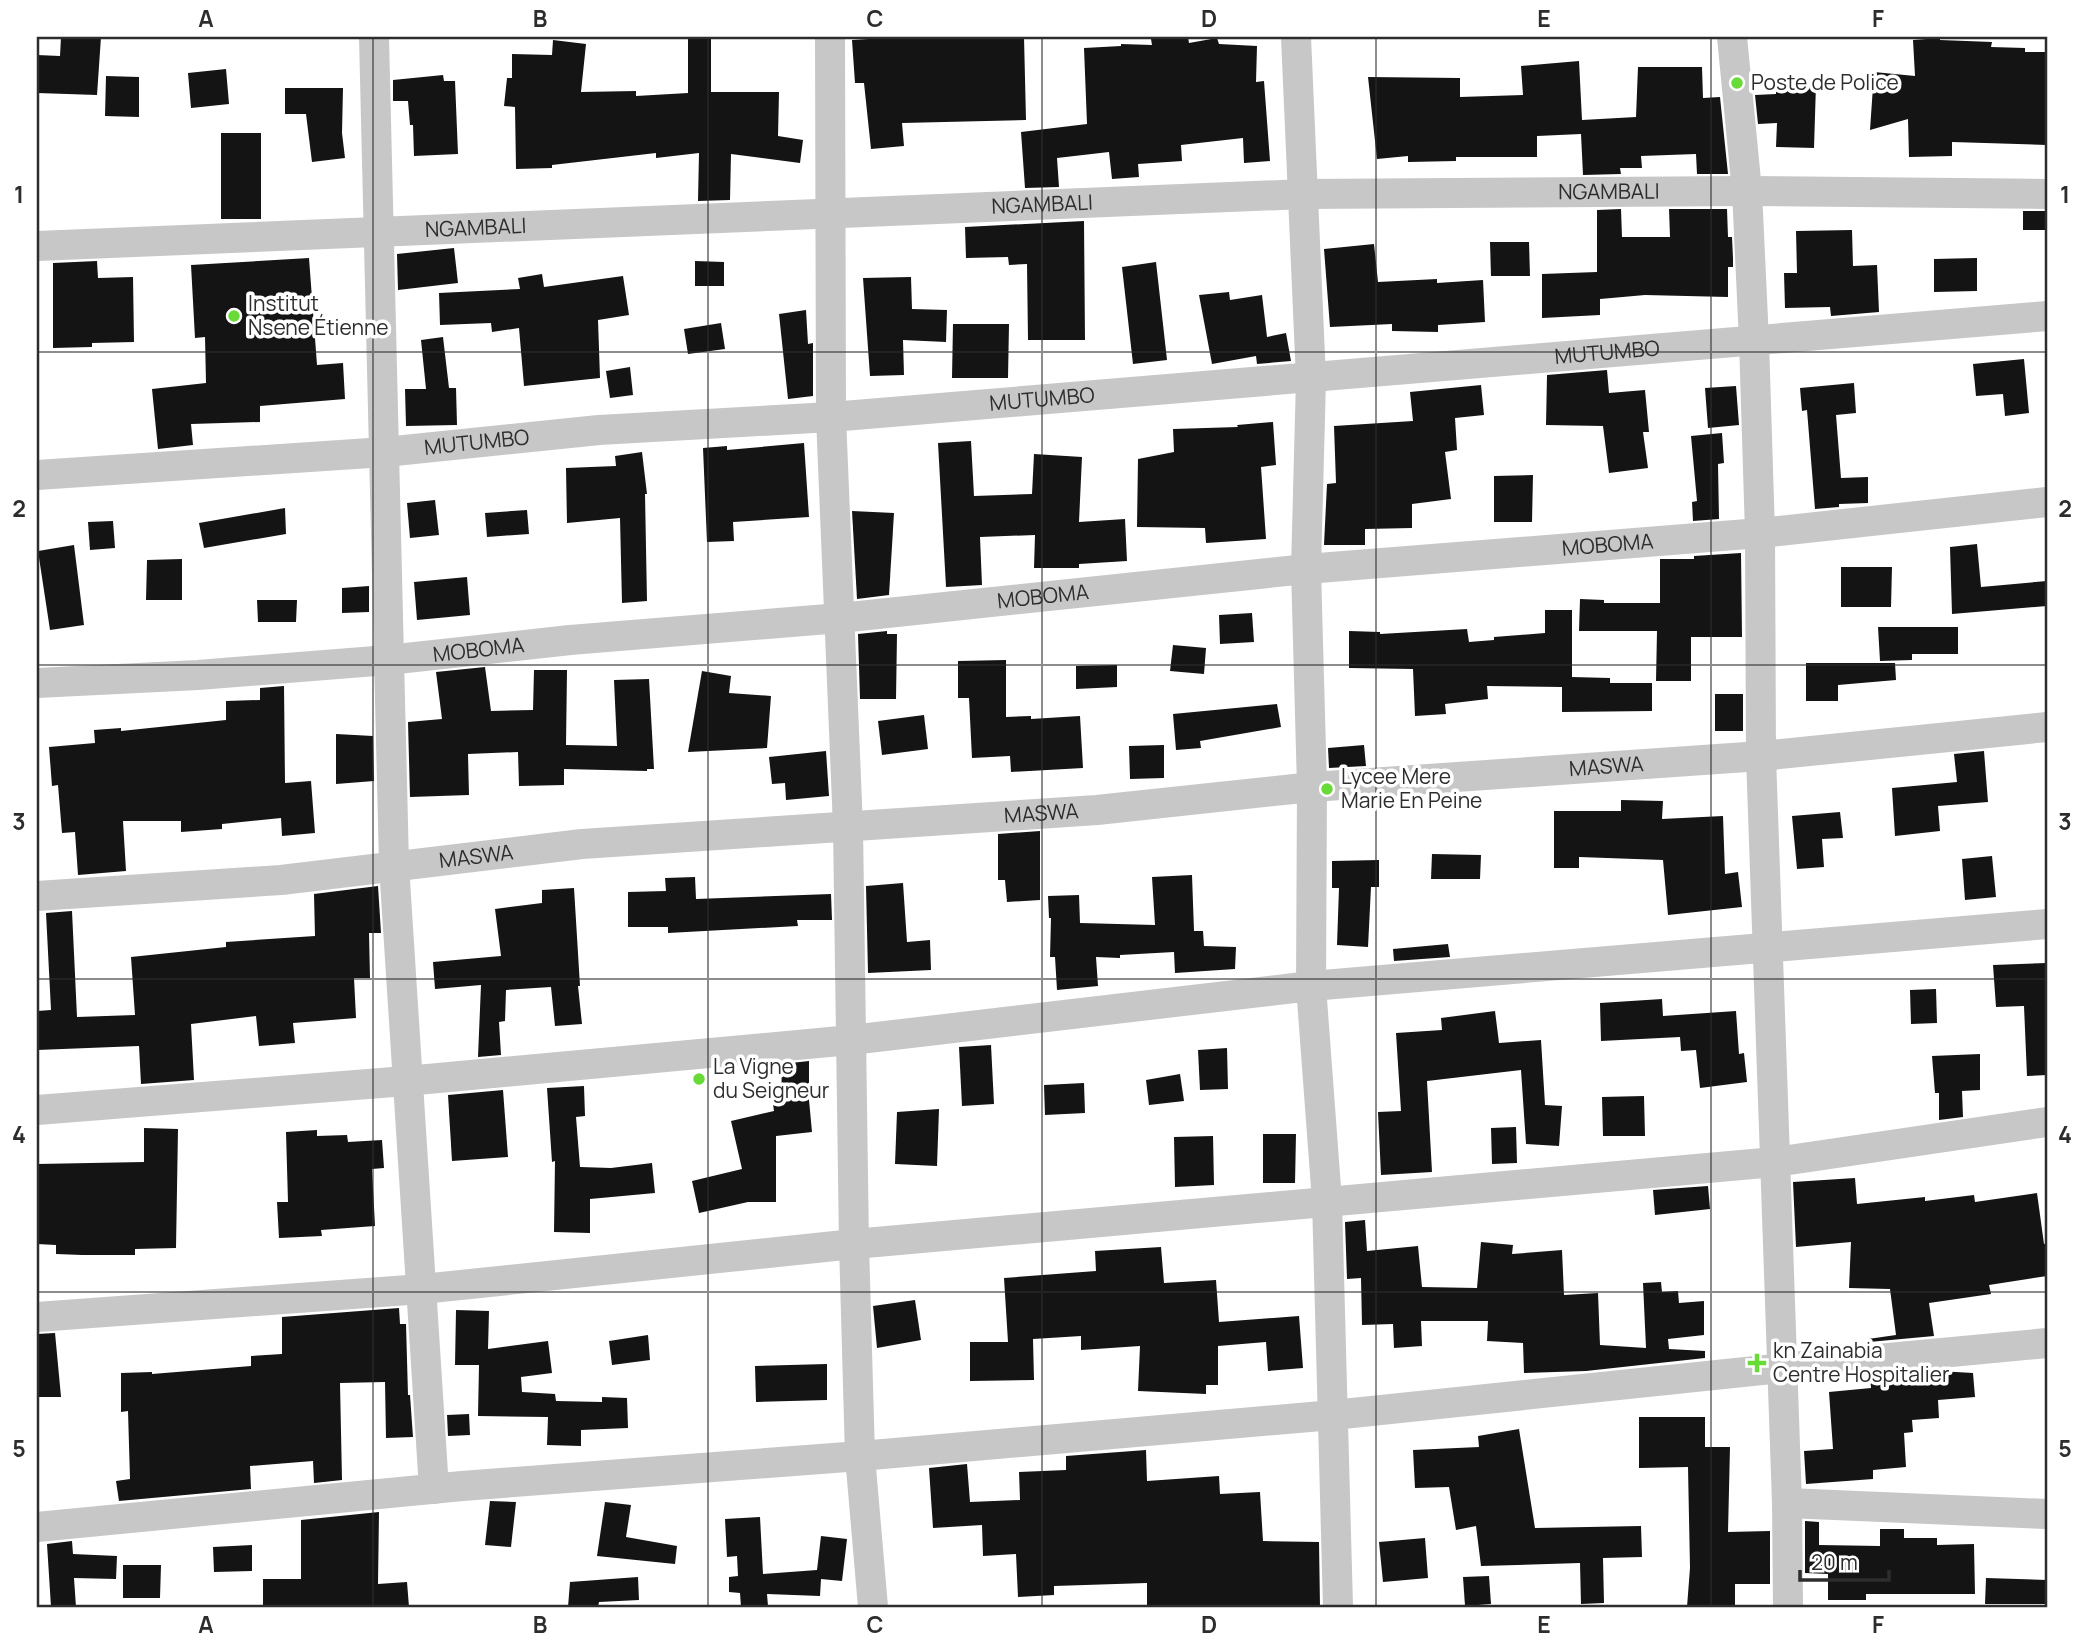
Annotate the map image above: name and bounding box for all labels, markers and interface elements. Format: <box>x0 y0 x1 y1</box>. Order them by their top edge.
text: A <box>198 2 214 34</box>
text: B <box>533 2 547 34</box>
text: C <box>867 2 884 34</box>
text: D <box>1201 2 1217 34</box>
text: E <box>1537 2 1551 34</box>
text: F <box>1872 2 1884 34</box>
place label: Poste de Police <box>1751 68 1899 96</box>
marker: Poste de Police <box>1729 75 1745 91</box>
street label: NGAMBALI <box>1558 177 1660 205</box>
text: 1 <box>14 178 24 210</box>
text: 1 <box>2060 178 2070 210</box>
street label: NGAMBALI <box>991 188 1093 220</box>
street label: NGAMBALI <box>424 211 527 243</box>
place label: Institut Nsene Étienne <box>248 289 389 341</box>
marker: Institut Nsene Étienne <box>226 308 242 324</box>
street label: MUTUMBO <box>1553 333 1661 370</box>
street label: MUTUMBO <box>988 380 1096 417</box>
street label: MUTUMBO <box>423 422 531 461</box>
text: 2 <box>12 492 26 524</box>
text: 2 <box>2058 492 2072 524</box>
street label: MOBOMA <box>1561 526 1655 562</box>
street label: MOBOMA <box>996 577 1090 614</box>
street label: MOBOMA <box>431 630 526 668</box>
street label: MASWA <box>1568 749 1644 782</box>
place label: Lycee Mere Marie En Peine <box>1341 762 1482 814</box>
marker: Lycee Mere Marie En Peine <box>1319 781 1335 797</box>
street label: MASWA <box>1003 796 1079 829</box>
text: 3 <box>12 805 26 837</box>
text: 3 <box>2058 805 2072 837</box>
street label: MASWA <box>437 837 515 874</box>
place label: La Vigne du Seigneur <box>713 1052 830 1104</box>
marker: La Vigne du Seigneur <box>691 1071 707 1087</box>
text: 4 <box>12 1118 26 1150</box>
text: 4 <box>2058 1118 2072 1150</box>
place label: kn Zainabia Centre Hospitalier <box>1773 1336 1950 1388</box>
marker: kn Zainabia Centre Hospitalier <box>1747 1353 1767 1373</box>
text: 5 <box>12 1432 26 1464</box>
text: 5 <box>2058 1432 2072 1464</box>
scale bar <box>1800 1539 1890 1583</box>
text: 20 m <box>1811 1548 1858 1576</box>
text: A <box>198 1608 214 1640</box>
text: B <box>533 1608 547 1640</box>
text: C <box>867 1608 884 1640</box>
text: D <box>1201 1608 1217 1640</box>
text: E <box>1537 1608 1551 1640</box>
text: F <box>1872 1608 1884 1640</box>

